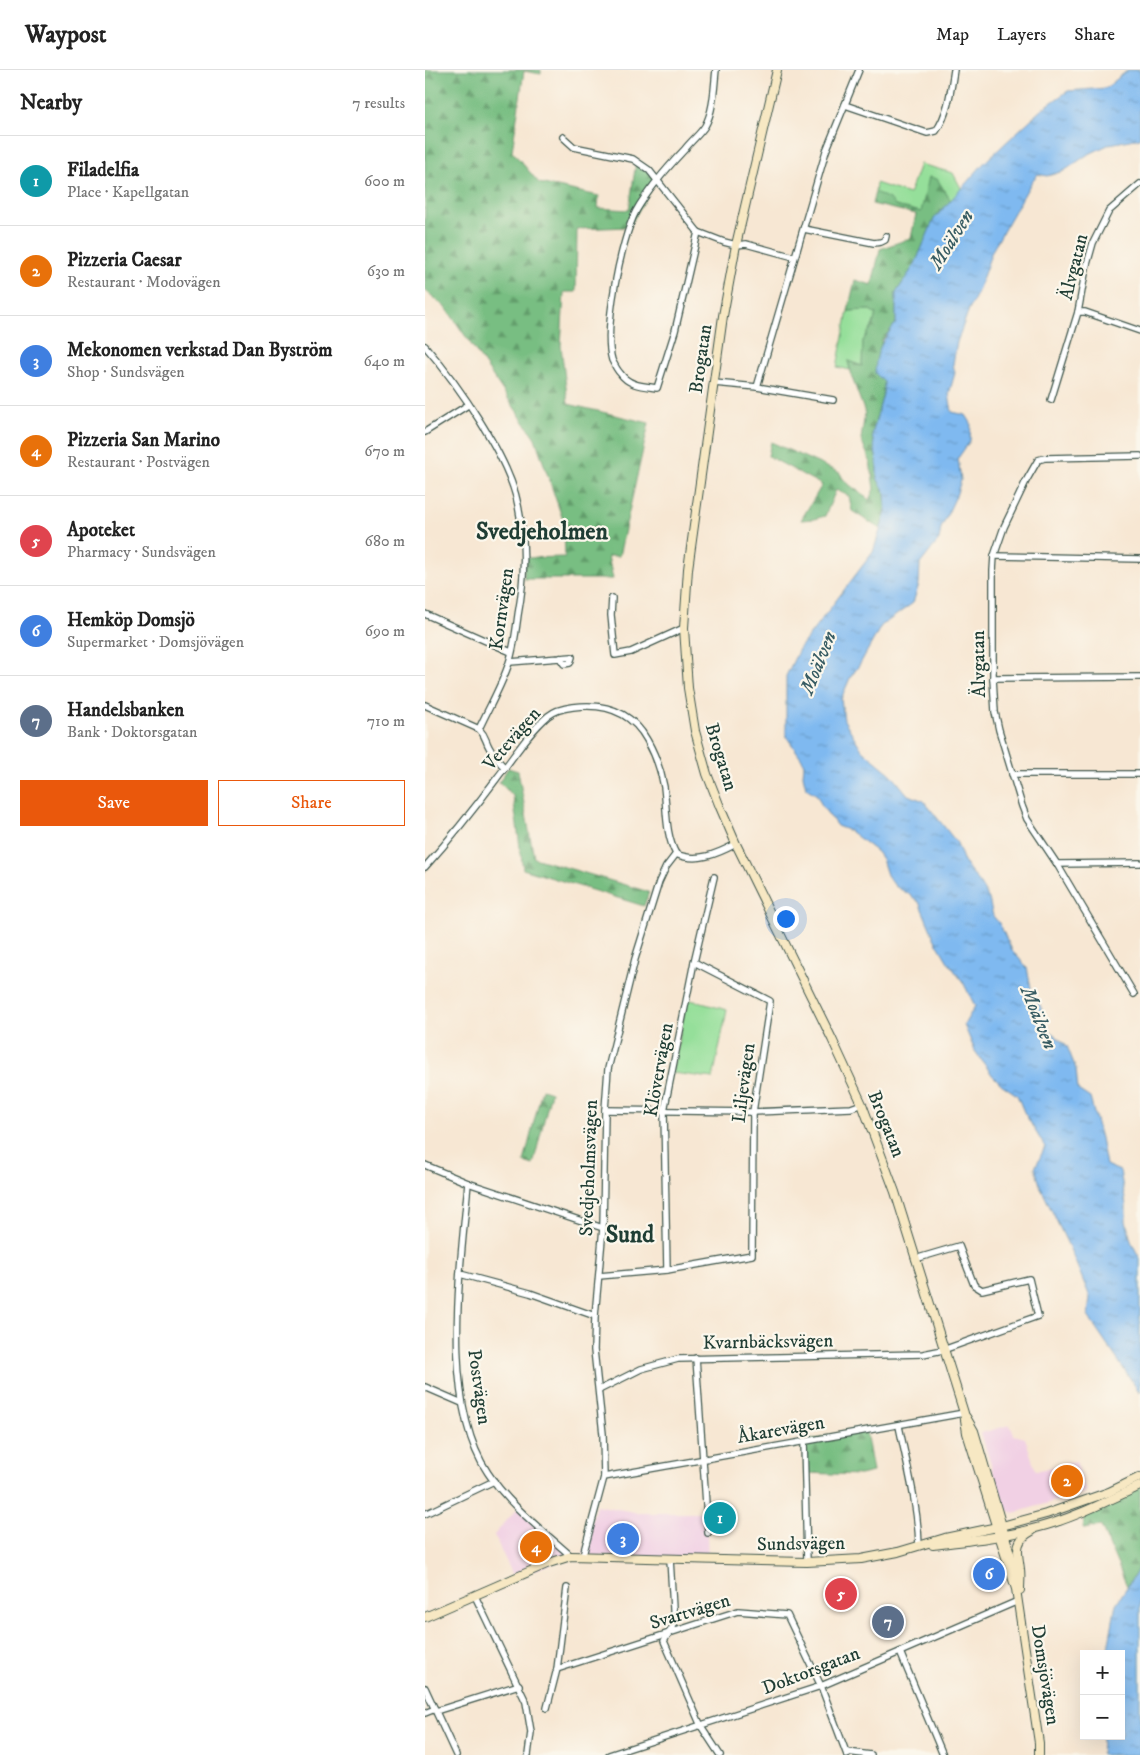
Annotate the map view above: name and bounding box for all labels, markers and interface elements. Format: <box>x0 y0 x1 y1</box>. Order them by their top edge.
text: Waypost <box>25 20 106 50</box>
text: Map <box>936 24 969 46</box>
text: Layers <box>997 24 1046 46</box>
text: Share <box>1074 24 1115 46</box>
text: Nearby <box>20 90 82 116</box>
text: 7 results <box>352 93 405 113</box>
text: Filadelfia <box>67 159 139 182</box>
text: 1 <box>33 171 39 191</box>
text: 600 m <box>364 171 405 191</box>
text: Place · Kapellgatan <box>67 182 189 202</box>
water label: Moälven <box>923 205 980 276</box>
street label: Älvgatan <box>1054 231 1093 302</box>
text: Pizzeria Caesar <box>67 249 181 272</box>
text: 2 <box>32 261 40 281</box>
text: 630 m <box>367 261 405 281</box>
text: Restaurant · Modovägen <box>67 272 221 292</box>
street label: Brogatan <box>685 323 717 395</box>
text: Mekonomen verkstad Dan Byström <box>67 339 333 362</box>
text: 3 <box>33 351 39 371</box>
text: 640 m <box>363 351 405 371</box>
text: Shop · Sundsvägen <box>67 362 185 382</box>
text: Pizzeria San Marino <box>67 429 220 452</box>
text: 4 <box>31 441 41 461</box>
text: 670 m <box>364 441 405 461</box>
text: Restaurant · Postvägen <box>67 452 210 472</box>
district label: Svedjeholmen <box>476 517 609 547</box>
text: Apoteket <box>67 519 135 542</box>
text: 5 <box>32 531 40 551</box>
text: 680 m <box>365 531 405 551</box>
text: Pharmacy · Sundsvägen <box>67 542 216 562</box>
street label: Kornvägen <box>485 566 519 652</box>
text: Hemköp Domsjö <box>67 609 195 632</box>
text: 6 <box>32 621 40 641</box>
text: 690 m <box>365 621 405 641</box>
water label: Moälven <box>794 628 843 700</box>
street label: Älvgatan <box>966 630 991 698</box>
text: Supermarket · Domsjövägen <box>67 632 244 652</box>
text: Handelsbanken <box>67 699 184 722</box>
street label: Vetevägen <box>478 703 546 776</box>
text: 7 <box>32 711 40 731</box>
text: 710 m <box>367 711 405 731</box>
street label: Brogatan <box>700 720 742 794</box>
text: Bank · Doktorsgatan <box>67 722 197 742</box>
button: Save <box>20 780 208 826</box>
button: Share <box>218 780 405 826</box>
your location <box>773 906 799 932</box>
water label: Moälven <box>1013 981 1062 1053</box>
street label: Klövervägen <box>639 1021 679 1119</box>
street label: Liljevägen <box>728 1042 760 1124</box>
street label: Brogatan <box>862 1087 910 1161</box>
street label: Svedjeholmsvägen <box>575 1099 603 1237</box>
district label: Sund <box>606 1220 655 1250</box>
street label: Kvarnbäcksvägen <box>702 1329 834 1355</box>
street label: Postvägen <box>462 1348 496 1426</box>
street label: Åkarevägen <box>735 1409 826 1449</box>
pin: 2 <box>1051 1462 1083 1500</box>
pin: 1 <box>704 1499 736 1537</box>
pin: 3 <box>607 1520 639 1558</box>
pin: 4 <box>520 1528 552 1566</box>
street label: Sundsvägen <box>757 1532 845 1556</box>
pin: 6 <box>973 1555 1005 1593</box>
pin: 5 <box>825 1575 857 1613</box>
street label: Svartvägen <box>647 1589 733 1635</box>
pin: 7 <box>872 1603 904 1641</box>
street label: Domsjövägen <box>1026 1623 1064 1727</box>
street label: Doktorsgatan <box>759 1642 863 1700</box>
map controls <box>1080 1650 1125 1740</box>
button: + <box>1080 1650 1125 1695</box>
button: − <box>1080 1695 1125 1740</box>

